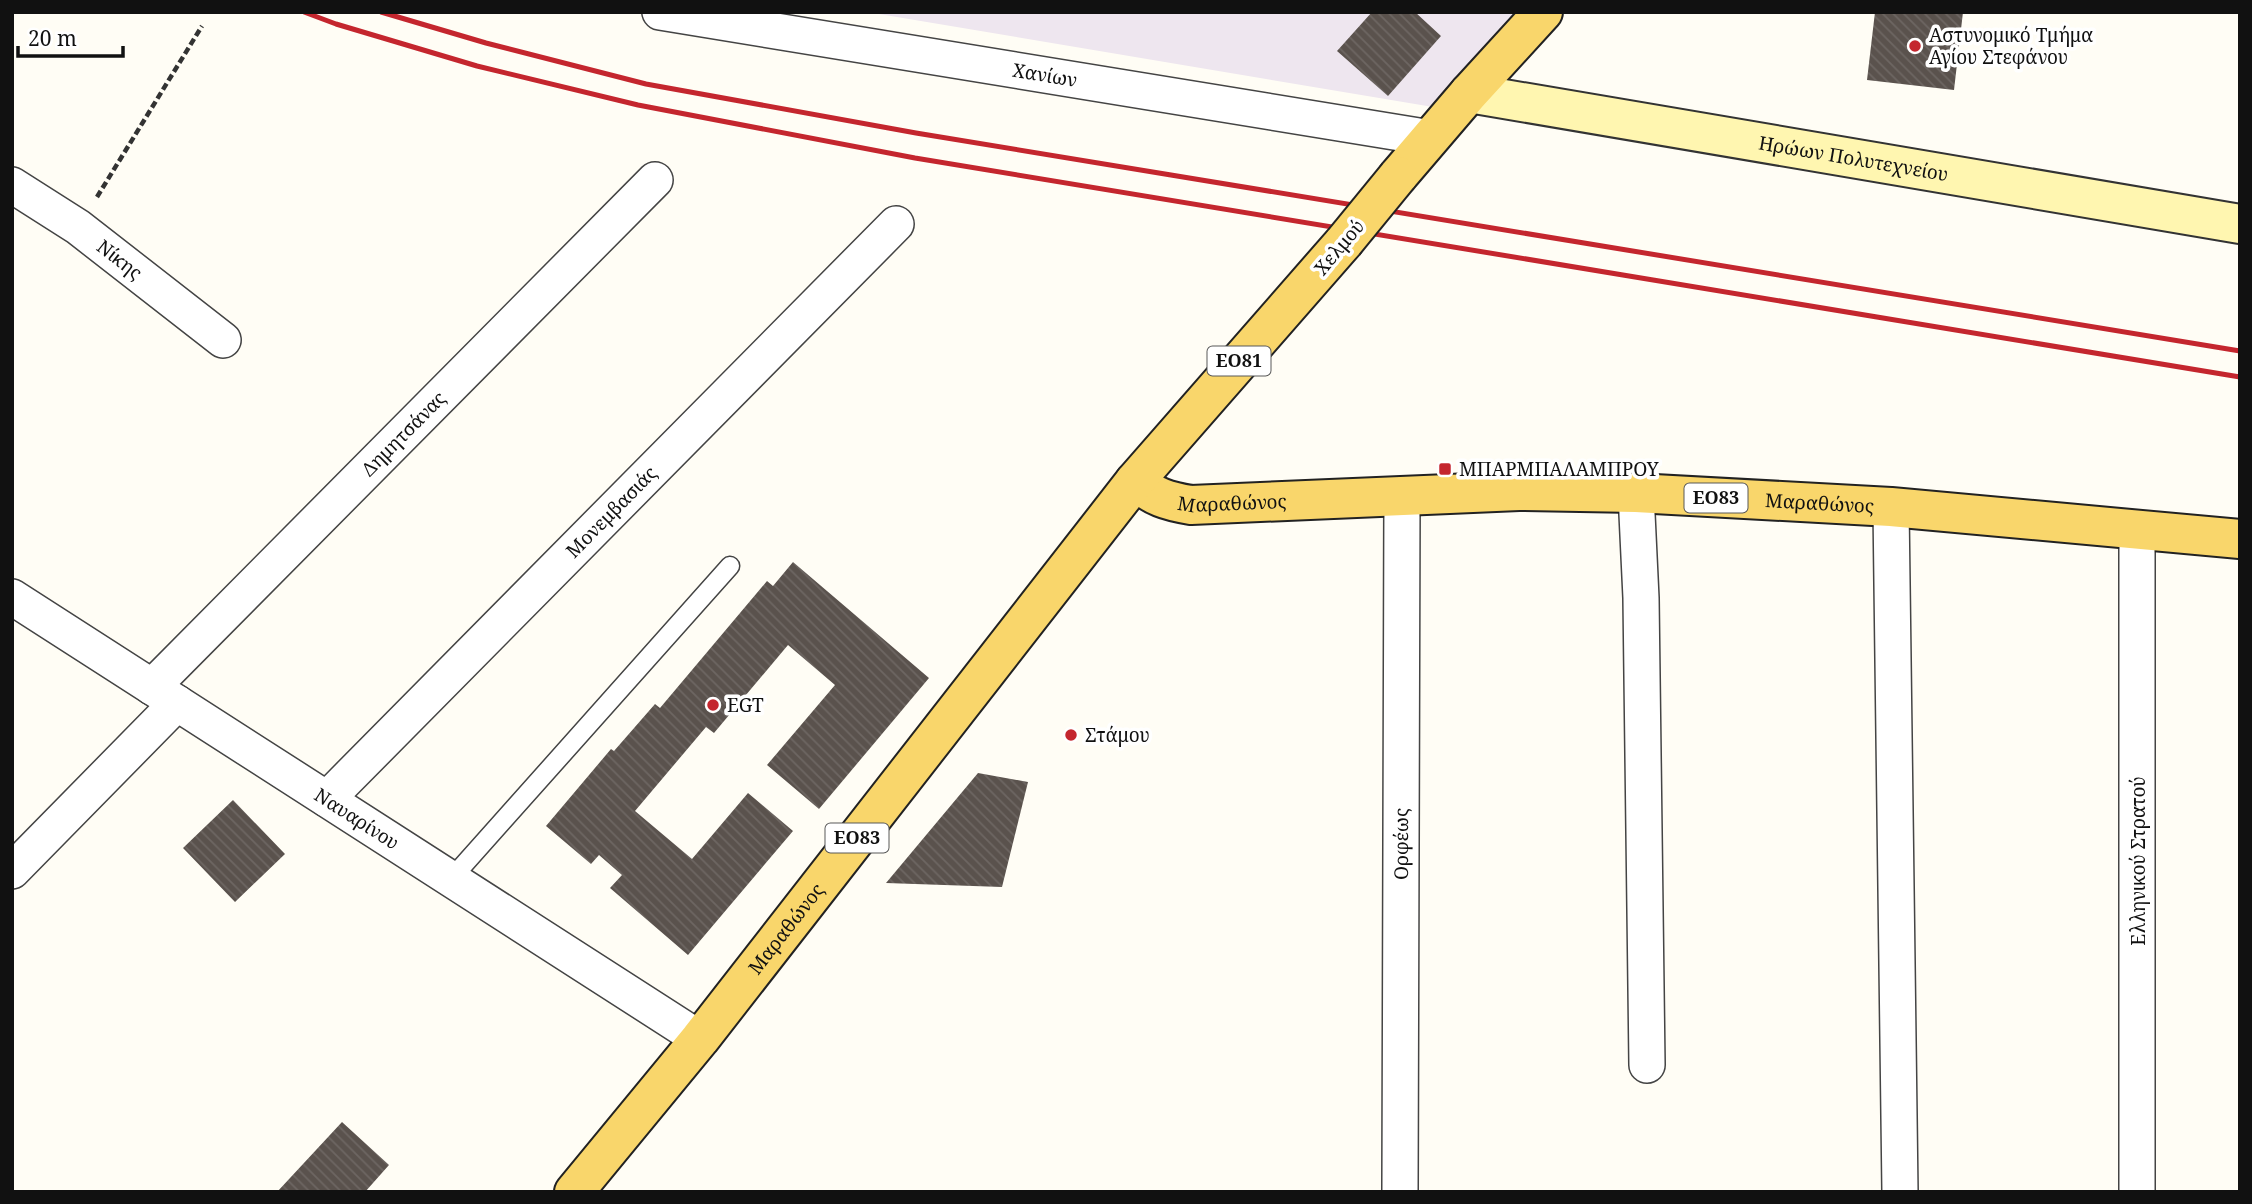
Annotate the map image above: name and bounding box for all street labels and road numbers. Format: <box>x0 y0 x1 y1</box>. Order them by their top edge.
street label: Χανίων <box>1011 57 1079 93</box>
street label: Ηρώων Πολυτεχνείου <box>1757 129 1950 187</box>
street label: Χελμού <box>1308 214 1370 280</box>
street label: Νίκης <box>92 234 148 285</box>
road number: ΕΟ81 <box>1208 346 1270 376</box>
street label: Δημητσάνας <box>356 385 451 482</box>
street label: Μονεμβασιάς <box>560 460 662 563</box>
road number: ΕΟ83 <box>1684 484 1748 512</box>
street label: Μαραθώνος <box>1764 487 1875 519</box>
street label: Μαραθώνος <box>1175 488 1287 519</box>
street label: Ελληνικού Στρατού <box>2125 776 2151 946</box>
street label: Ναυαρίνου <box>310 782 404 855</box>
street label: Ορφέως <box>1388 808 1414 880</box>
road number: ΕΟ83 <box>826 824 888 852</box>
street label: Μαραθώνος <box>742 878 830 980</box>

